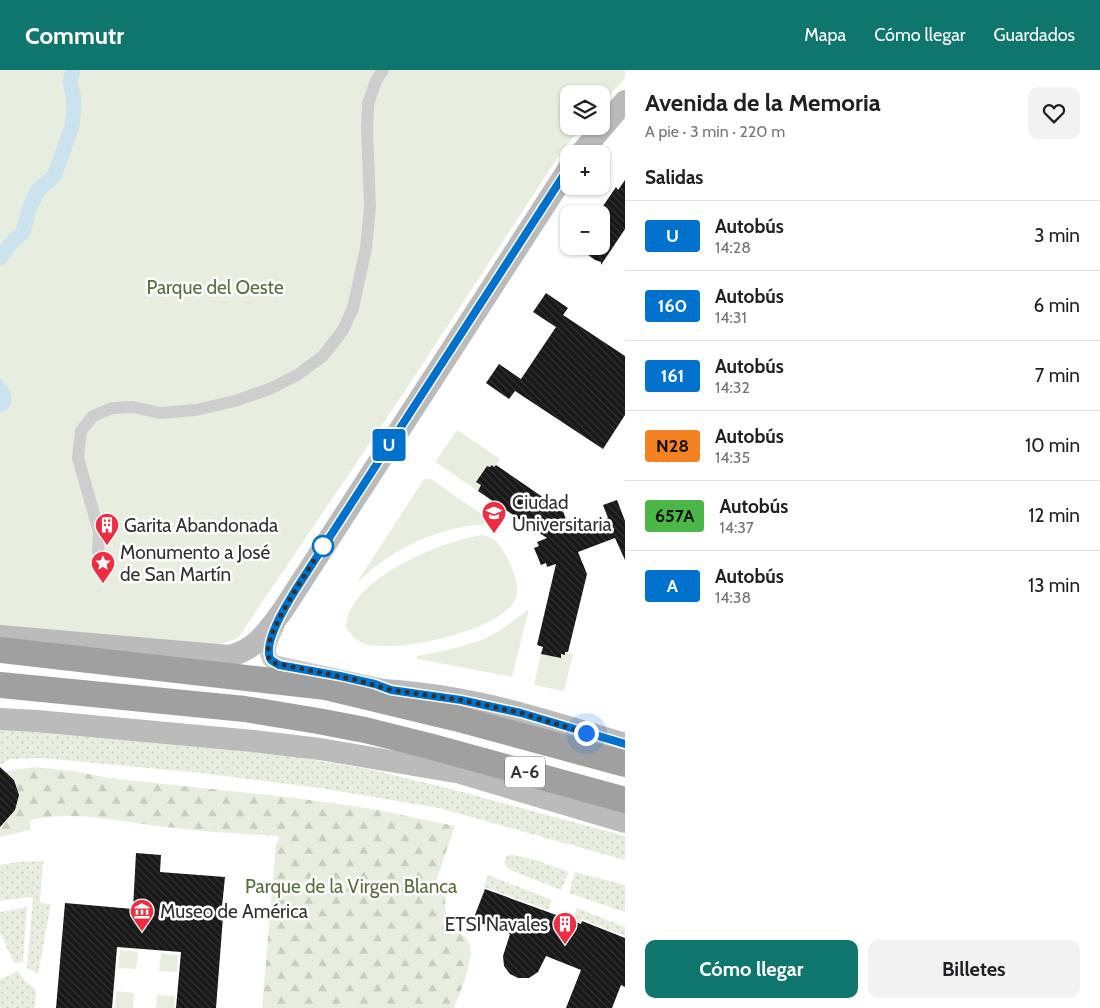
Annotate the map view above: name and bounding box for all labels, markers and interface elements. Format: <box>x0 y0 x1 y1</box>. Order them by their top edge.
text: Commutr <box>25 21 124 50</box>
text: Mapa <box>804 24 846 46</box>
text: Cómo llegar <box>874 24 966 46</box>
text: Guardados <box>994 24 1075 46</box>
map controls <box>560 85 610 255</box>
button: layers <box>560 85 610 135</box>
button: heart <box>1028 87 1080 139</box>
text: Avenida de la Memoria <box>645 88 881 117</box>
text: A pie · 3 min · 220 m <box>645 122 785 141</box>
button: + <box>560 145 610 195</box>
text: Salidas <box>645 166 703 189</box>
button: − <box>560 205 610 255</box>
text: Autobús <box>715 215 784 238</box>
text: 3 min <box>1034 224 1080 247</box>
text: U <box>666 225 679 247</box>
text: 14:28 <box>715 238 751 257</box>
park label: Parque del Oeste <box>146 276 284 299</box>
text: Autobús <box>715 285 784 308</box>
text: 6 min <box>1034 294 1080 317</box>
text: 160 <box>658 295 687 317</box>
text: 14:31 <box>715 308 747 327</box>
text: Autobús <box>715 355 784 378</box>
text: 7 min <box>1035 364 1080 387</box>
text: 161 <box>661 365 684 387</box>
text: 14:32 <box>715 378 750 397</box>
text: Autobús <box>715 425 784 448</box>
line badge: U <box>373 429 405 461</box>
text: U <box>383 434 395 456</box>
text: 10 min <box>1025 434 1080 457</box>
text: N28 <box>656 435 689 457</box>
text: 14:35 <box>715 448 750 467</box>
place label: Ciudad Universitaria <box>512 491 612 536</box>
text: Autobús <box>719 495 788 518</box>
school or university icon: Ciudad Universitaria <box>481 500 507 534</box>
text: 12 min <box>1028 504 1080 527</box>
text: 657A <box>655 505 694 527</box>
building icon: Garita Abandonada <box>94 512 120 546</box>
place label: Garita Abandonada <box>124 514 278 537</box>
text: 14:37 <box>719 518 754 537</box>
unlabelled marker <box>312 535 334 557</box>
place label: Monumento a José de San Martín <box>120 541 270 586</box>
place icon: Monumento a José de San Martín <box>90 550 116 584</box>
text: Autobús <box>715 565 784 588</box>
text: 13 min <box>1028 574 1080 597</box>
text: A <box>667 575 678 597</box>
text: 14:38 <box>715 588 751 607</box>
your location <box>574 721 599 746</box>
road number: A-6 <box>505 756 545 788</box>
park label: Parque de la Virgen Blanca <box>245 875 457 898</box>
museum icon: Museo de América <box>129 898 155 932</box>
place label: Museo de América <box>160 900 308 923</box>
building icon: ETSI Navales <box>552 911 578 945</box>
place label: ETSI Navales <box>445 913 548 936</box>
button: Cómo llegar <box>645 940 858 998</box>
button: Billetes <box>868 940 1080 998</box>

